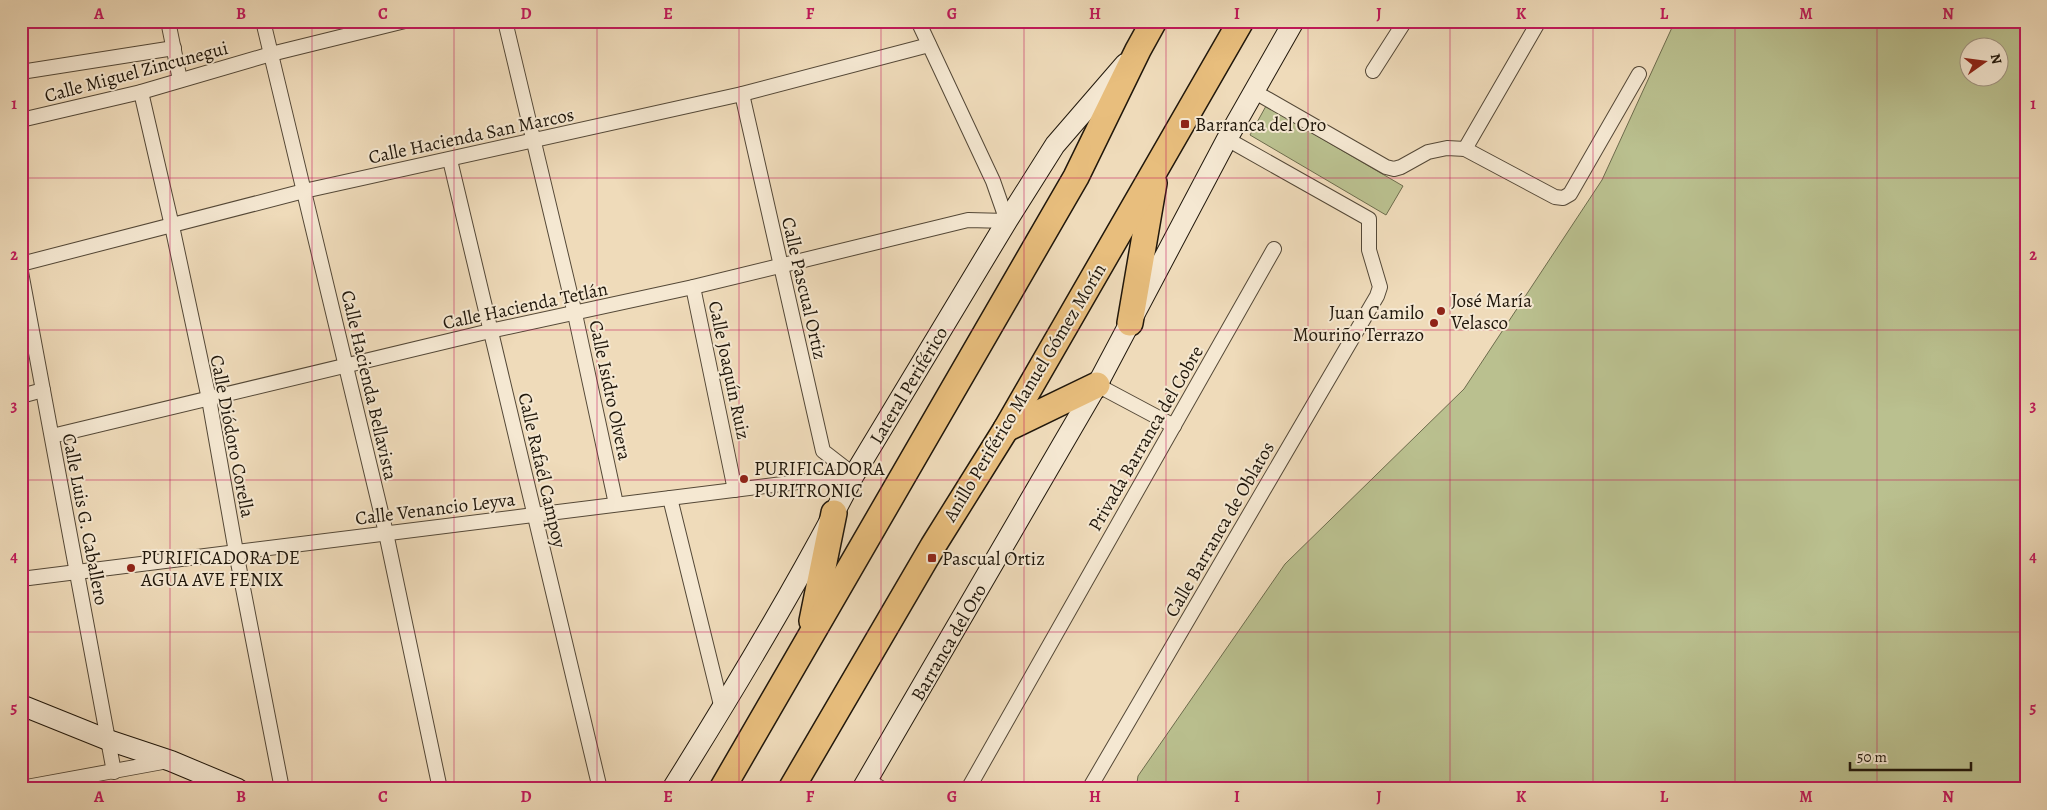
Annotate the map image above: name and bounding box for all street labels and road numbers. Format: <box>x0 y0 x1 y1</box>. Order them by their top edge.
street label: Calle Miguel Zincunegui <box>42 35 231 109</box>
street label: Calle Hacienda San Marcos <box>366 101 576 170</box>
street label: Calle Pascual Ortiz <box>775 215 833 362</box>
street label: Anillo Periférico Manuel Gómez Morín <box>937 259 1112 527</box>
street label: Calle Hacienda Tetlán <box>440 276 610 336</box>
street label: Calle Hacienda Bellavista <box>335 288 404 483</box>
street label: Calle Joaquín Ruiz <box>702 298 756 442</box>
street label: Calle Isidro Olvera <box>582 318 638 463</box>
street label: Lateral Periférico <box>864 322 954 449</box>
street label: Privada Barranca del Cobre <box>1082 341 1210 536</box>
street label: Calle Diódoro Corella <box>204 353 261 520</box>
street label: Calle Rafaél Campoy <box>512 390 573 551</box>
street label: Calle Luis G. Caballero <box>56 431 114 607</box>
street label: Calle Barranca de Oblatos <box>1159 437 1281 622</box>
street label: Calle Venancio Leyva <box>354 486 517 532</box>
street label: Barranca del Oro <box>905 579 993 706</box>

